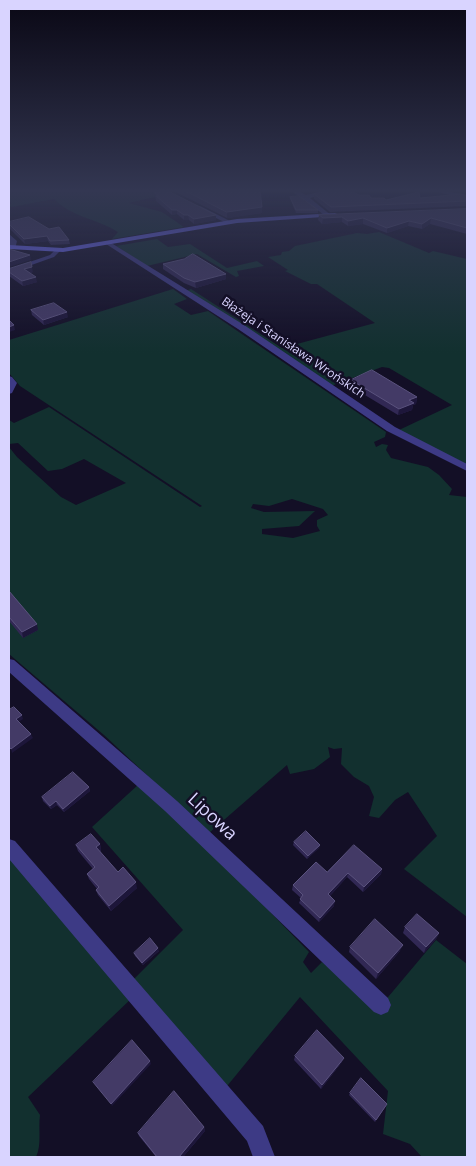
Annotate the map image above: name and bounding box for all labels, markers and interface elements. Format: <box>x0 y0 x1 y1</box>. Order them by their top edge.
street label: Błażeja i Stanisława Wrońskich <box>219 295 367 401</box>
street label: Lipowa <box>183 789 241 845</box>

